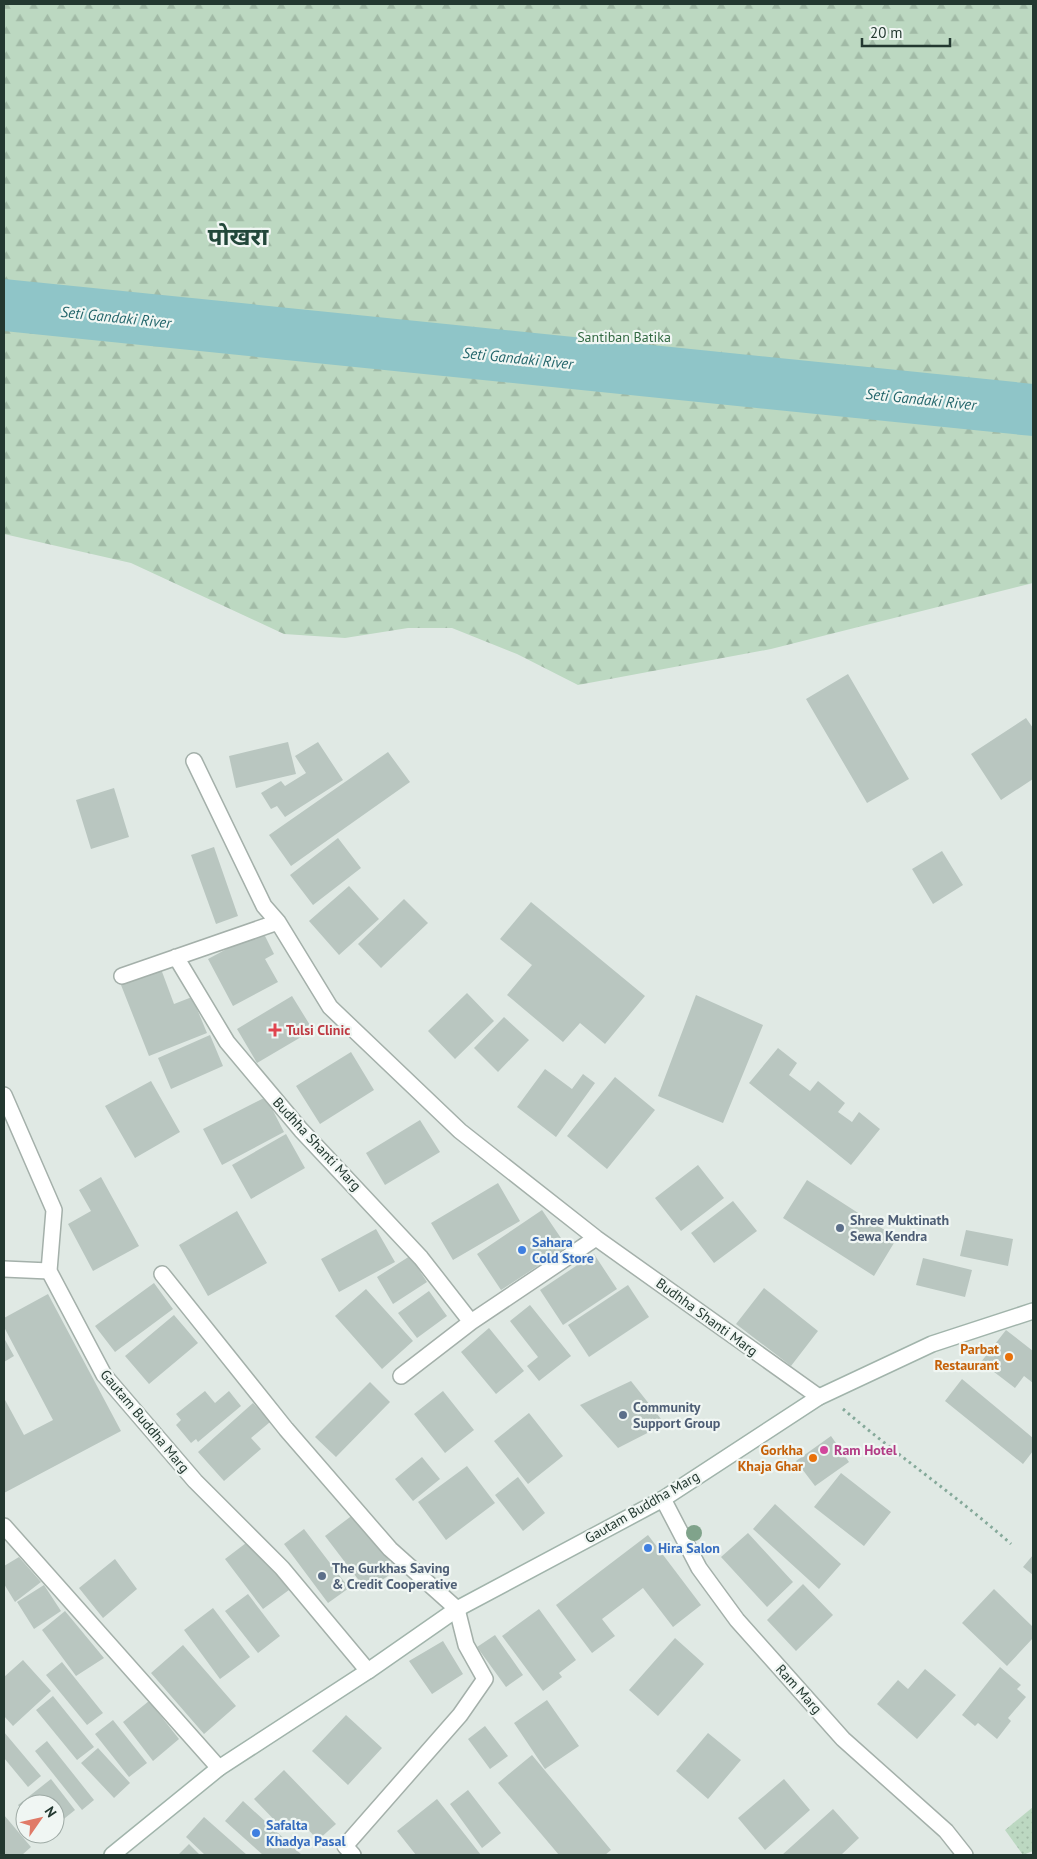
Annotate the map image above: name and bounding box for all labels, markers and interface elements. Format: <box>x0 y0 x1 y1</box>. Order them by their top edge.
scale bar <box>862 15 950 47</box>
text: 20 m <box>870 23 903 42</box>
district label: पोखरा <box>208 221 269 252</box>
water label: Seti Gandaki River <box>60 302 173 332</box>
park label: Santiban Batika <box>577 328 671 346</box>
water label: Seti Gandaki River <box>462 343 575 373</box>
water label: Seti Gandaki River <box>865 384 978 414</box>
place label: Tulsi Clinic <box>286 1021 350 1039</box>
marker: Tulsi Clinic <box>268 1023 282 1037</box>
street label: Budhha Shanti Marg <box>269 1093 365 1195</box>
place label: Shree Muktinath Sewa Kendra <box>850 1211 949 1245</box>
marker: Shree Muktinath Sewa Kendra <box>834 1222 846 1234</box>
place label: Sahara Cold Store <box>532 1233 594 1267</box>
marker: Sahara Cold Store <box>516 1244 528 1256</box>
street label: Budhha Shanti Marg <box>653 1274 761 1360</box>
place label: Parbat Restaurant <box>934 1340 999 1374</box>
marker: Parbat Restaurant <box>1003 1351 1015 1363</box>
street label: Gautam Buddha Marg <box>97 1366 193 1476</box>
place label: Community Support Group <box>633 1398 721 1432</box>
marker: Community Support Group <box>617 1409 629 1421</box>
place label: Gorkha Khaja Ghar <box>738 1441 803 1475</box>
place label: Ram Hotel <box>834 1441 898 1459</box>
marker: Ram Hotel <box>818 1444 830 1456</box>
marker: Gorkha Khaja Ghar <box>807 1452 819 1464</box>
street label: Gautam Buddha Marg <box>582 1467 702 1547</box>
place label: Hira Salon <box>658 1539 720 1557</box>
marker: Hira Salon <box>642 1542 654 1554</box>
place label: The Gurkhas Saving & Credit Cooperative <box>332 1559 457 1593</box>
marker: The Gurkhas Saving & Credit Cooperative <box>316 1570 328 1582</box>
street label: Ram Marg <box>772 1660 826 1718</box>
north arrow <box>15 1794 65 1844</box>
text: N <box>41 1803 61 1821</box>
place label: Safalta Khadya Pasal <box>266 1816 346 1850</box>
marker: Safalta Khadya Pasal <box>250 1827 262 1839</box>

